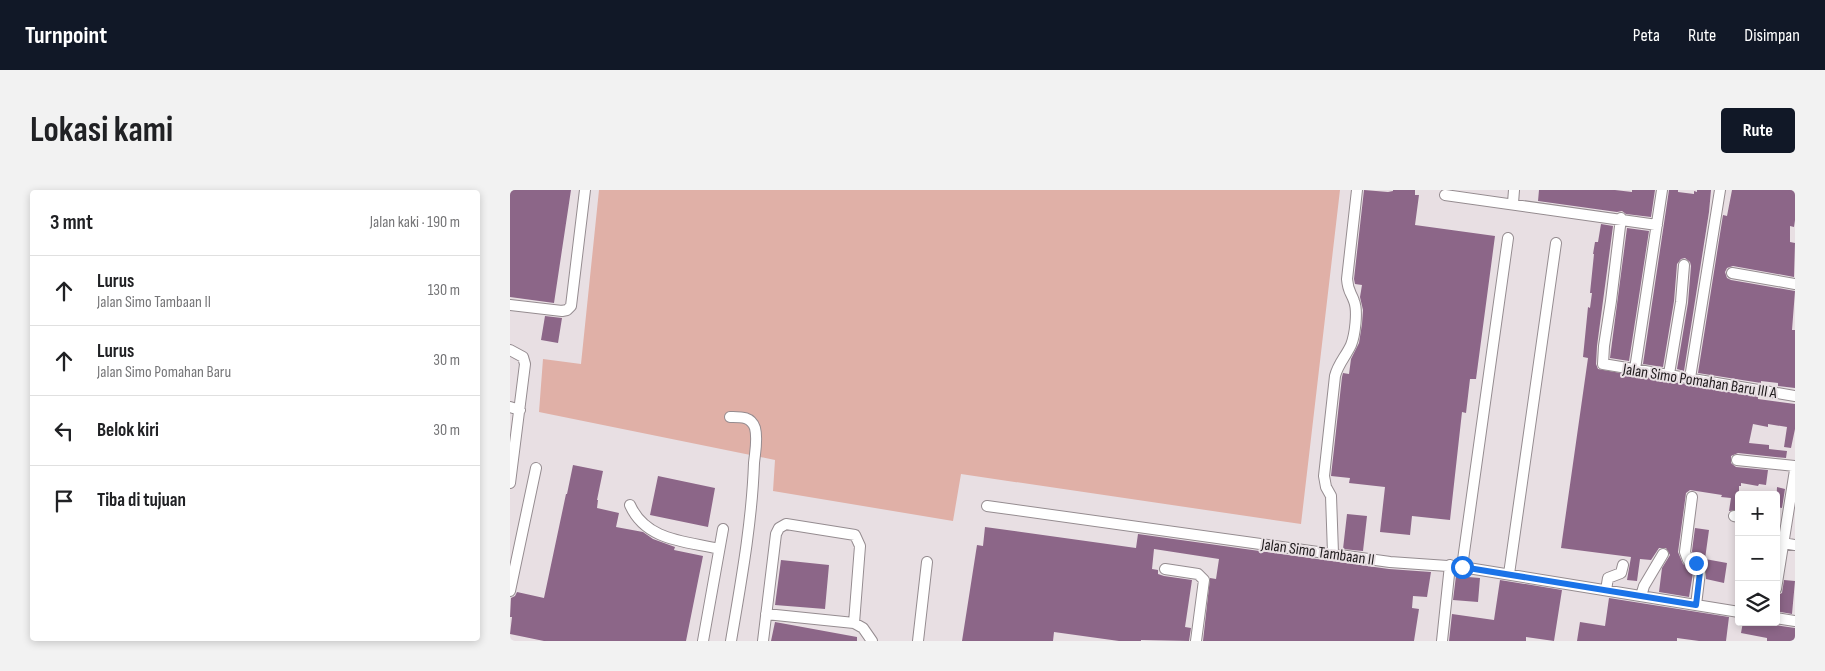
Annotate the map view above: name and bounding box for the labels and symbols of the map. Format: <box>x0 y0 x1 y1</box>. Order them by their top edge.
street label: Jalan Simo Pomahan Baru III A <box>1620 360 1778 403</box>
street label: Jalan Simo Tambaan II <box>1259 535 1376 570</box>
route end <box>1685 552 1708 575</box>
route start <box>1451 556 1474 579</box>

